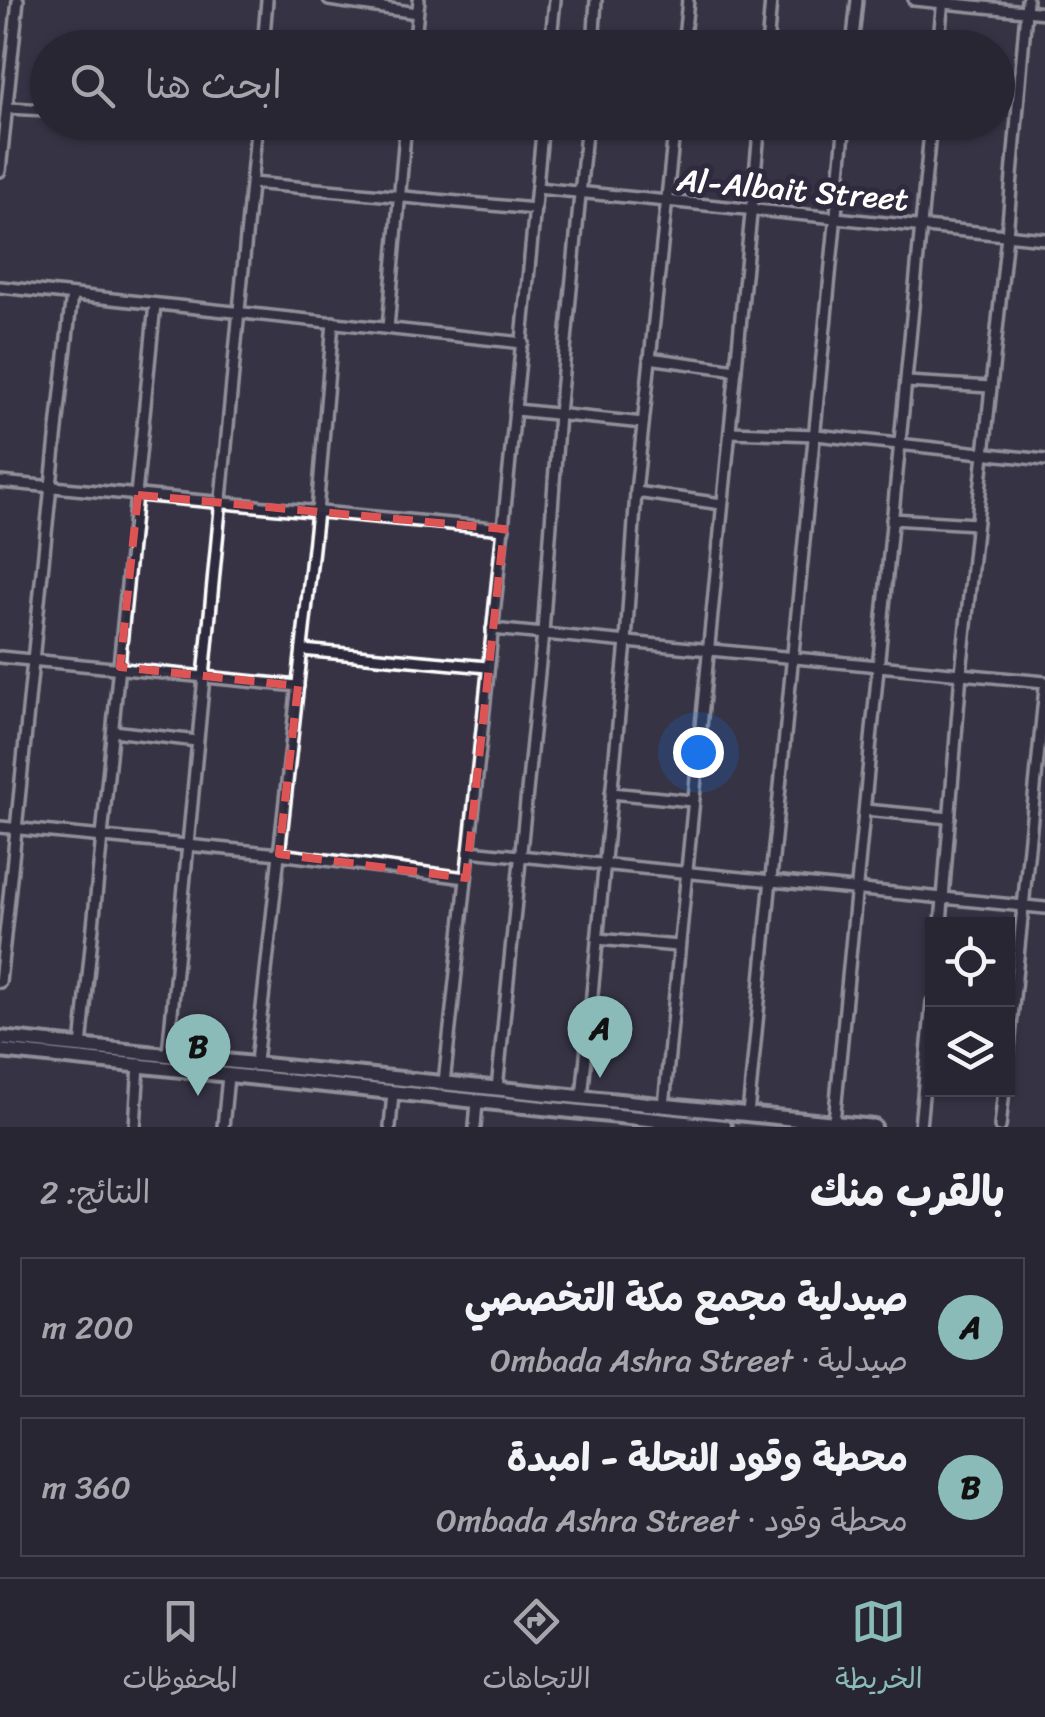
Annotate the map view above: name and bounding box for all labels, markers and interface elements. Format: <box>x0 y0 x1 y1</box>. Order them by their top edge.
search box <box>30 30 1015 140</box>
text: ابحث هنا <box>145 52 282 119</box>
icon: search <box>65 58 120 113</box>
street label: Al-Albait Street <box>674 151 911 229</box>
your location <box>673 727 724 778</box>
map controls <box>925 917 1015 1097</box>
button: locate <box>925 917 1015 1007</box>
pin: A <box>568 996 632 1078</box>
button: layers <box>925 1007 1015 1097</box>
pin: B <box>166 1014 230 1096</box>
text: بالقرب منك <box>810 1155 1005 1229</box>
text: النتائج: 2 <box>40 1164 150 1221</box>
text: صيدلية مجمع مكة التخصصي <box>465 1265 908 1332</box>
text: 200 m <box>42 1299 134 1356</box>
text: A <box>960 1299 981 1356</box>
text: صيدلية · Ombada Ashra Street <box>490 1332 908 1389</box>
text: محطة وقود النحلة - امبدة <box>507 1425 908 1492</box>
text: 360 m <box>42 1459 131 1516</box>
text: B <box>960 1459 981 1516</box>
text: محطة وقود · Ombada Ashra Street <box>436 1492 908 1549</box>
tab: المحفوظات <box>122 1594 238 1703</box>
tab: الاتجاهات <box>482 1594 591 1703</box>
tab: الخريطة <box>835 1594 923 1703</box>

